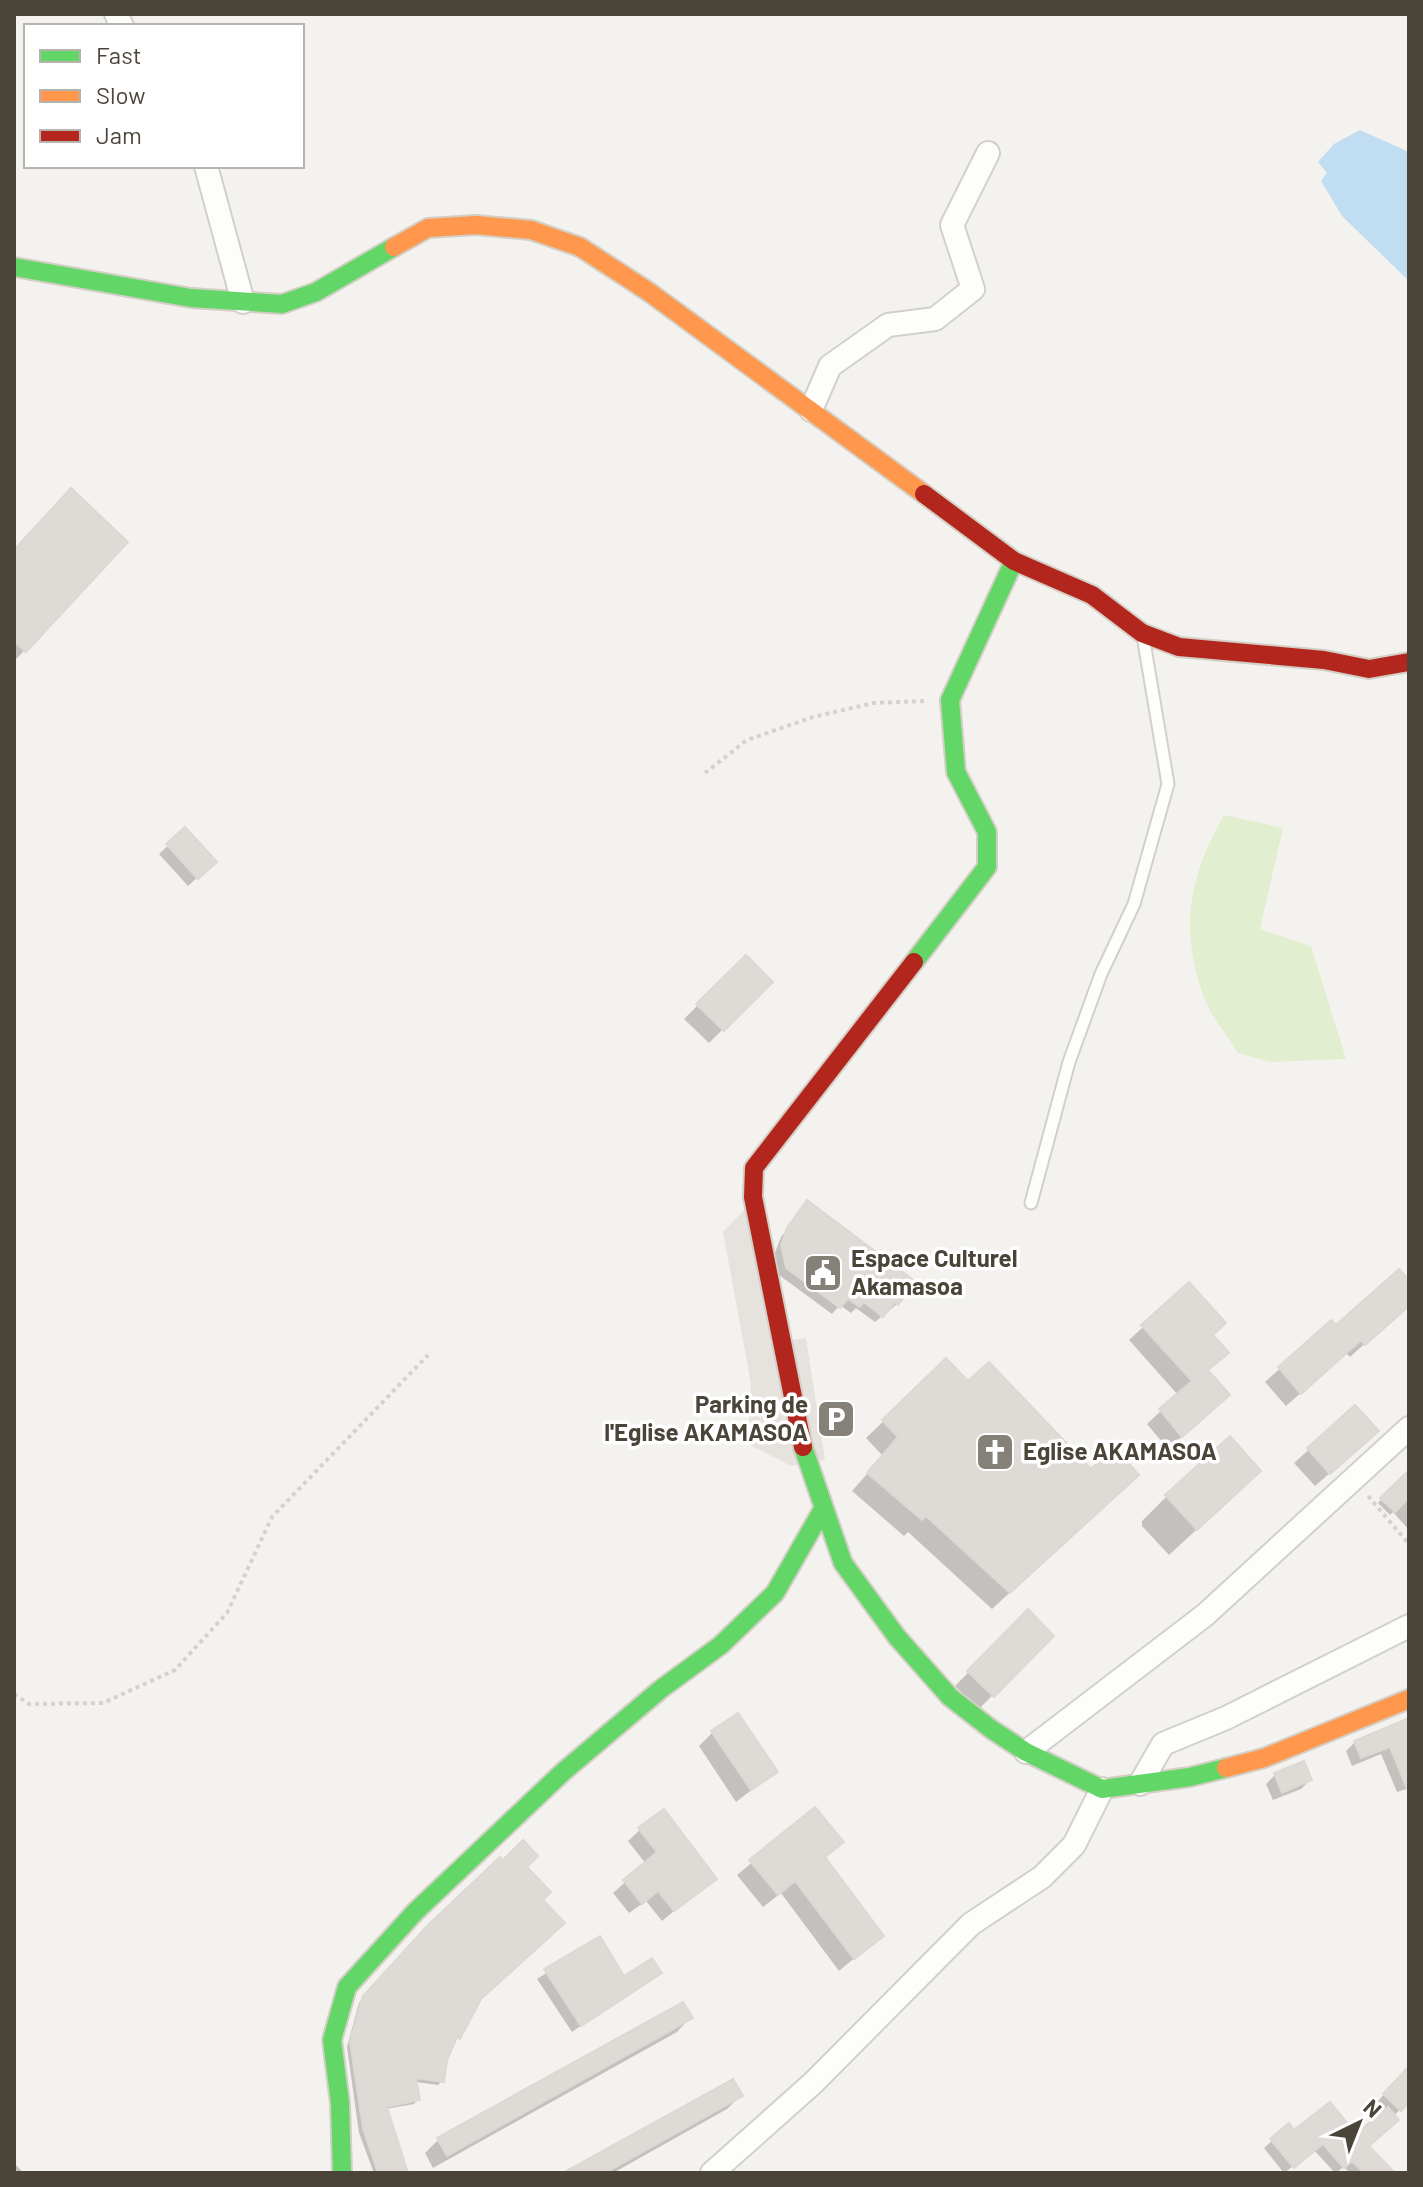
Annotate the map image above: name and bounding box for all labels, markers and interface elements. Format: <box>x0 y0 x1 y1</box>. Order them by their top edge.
legend <box>24 24 304 168</box>
text: Fast <box>96 40 141 69</box>
text: Slow <box>96 80 145 109</box>
text: Jam <box>96 120 142 149</box>
place label: Espace Culturel Akamasoa <box>851 1243 1018 1300</box>
public building icon: Espace Culturel Akamasoa <box>802 1252 844 1294</box>
place label: Parking de l'Eglise AKAMASOA <box>604 1389 808 1446</box>
parking icon: Parking de l'Eglise AKAMASOA <box>815 1398 857 1440</box>
church icon: Eglise AKAMASOA <box>974 1431 1016 1473</box>
place label: Eglise AKAMASOA <box>1023 1436 1217 1465</box>
north arrow <box>1319 2083 1399 2163</box>
text: N <box>1359 2093 1388 2122</box>

